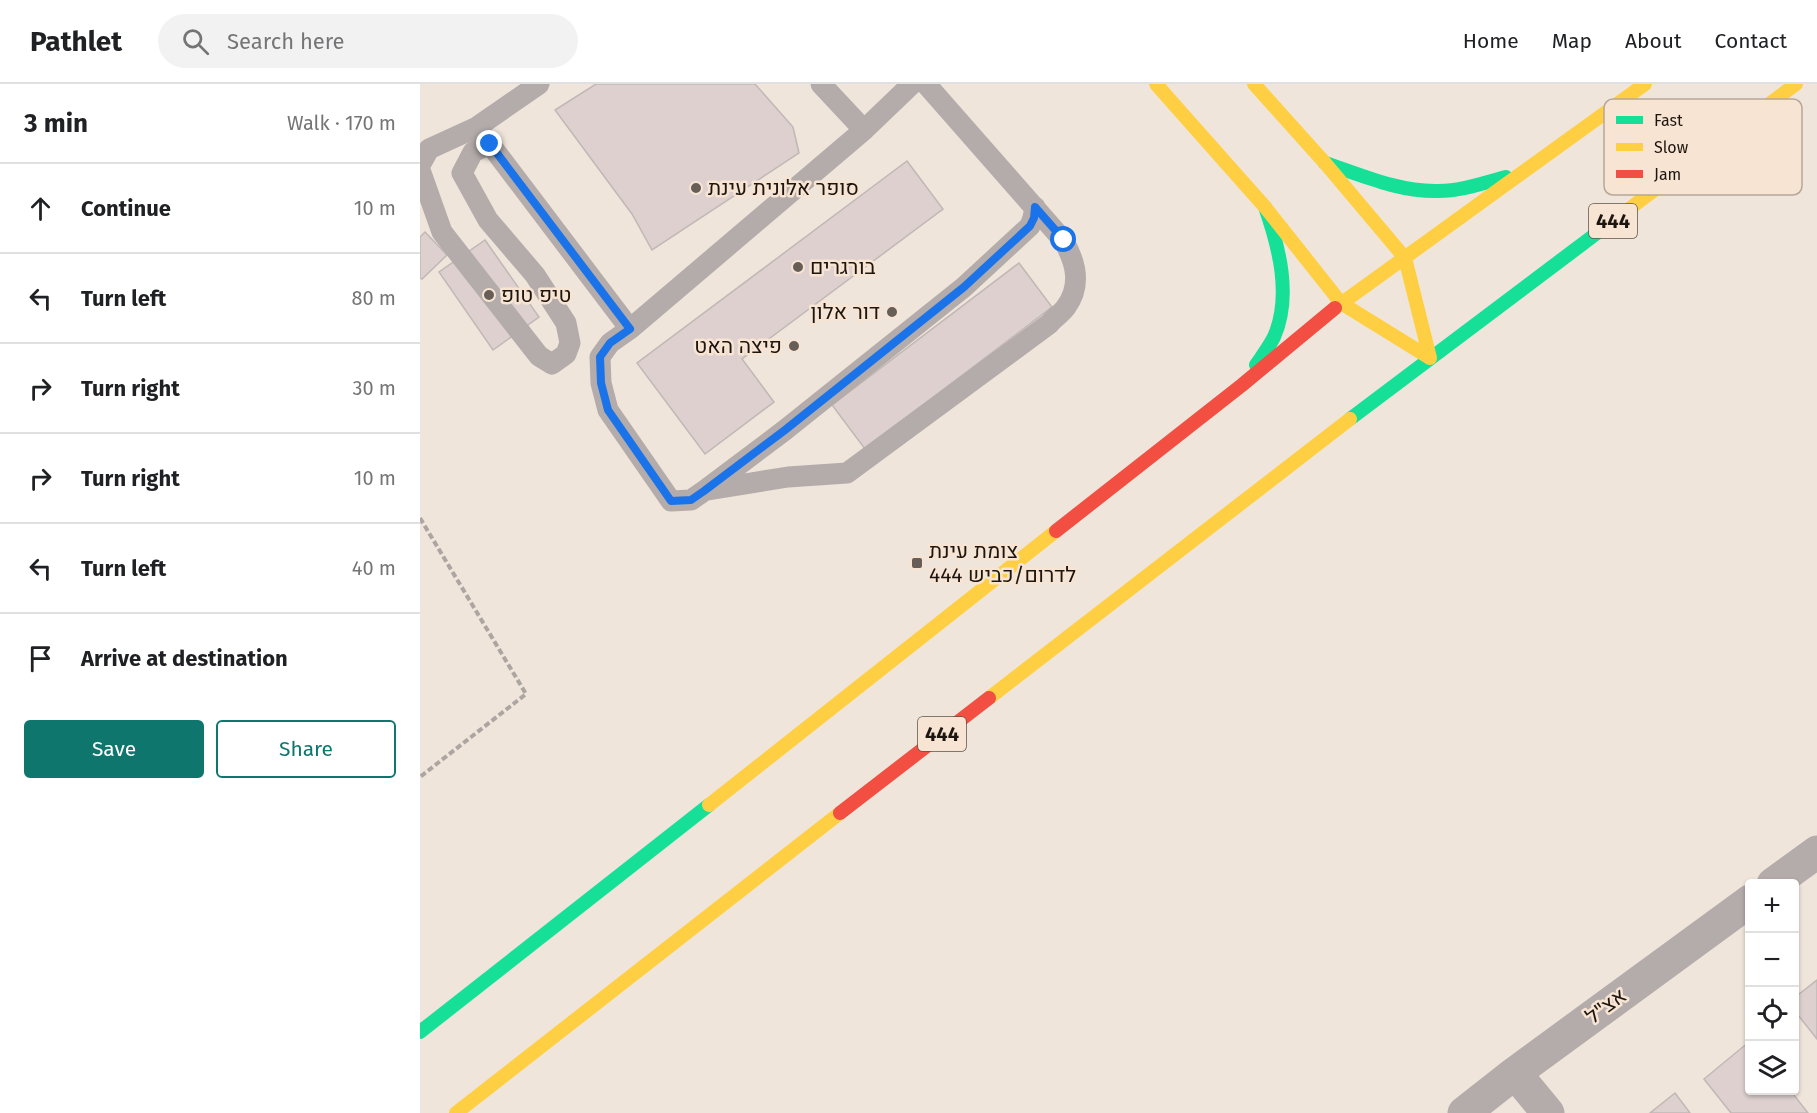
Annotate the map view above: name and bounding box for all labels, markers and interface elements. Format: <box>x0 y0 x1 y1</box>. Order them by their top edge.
search box <box>158 14 578 68</box>
text: Pathlet <box>30 25 122 58</box>
icon: search <box>179 25 212 58</box>
text: Search here <box>227 28 345 55</box>
text: Home <box>1463 28 1519 54</box>
text: Map <box>1552 28 1592 54</box>
text: About <box>1625 28 1682 54</box>
text: Contact <box>1715 28 1787 54</box>
legend <box>1604 99 1802 195</box>
text: 3 min <box>24 108 88 139</box>
text: Walk · 170 m <box>287 111 396 135</box>
text: Fast <box>1654 111 1683 130</box>
route end <box>476 130 502 156</box>
text: Slow <box>1654 138 1689 157</box>
text: Jam <box>1654 165 1681 184</box>
place label: סופר אלונית עינת <box>708 175 859 201</box>
marker: סופר אלונית עינת <box>689 181 703 195</box>
icon: ahead <box>24 192 57 225</box>
text: Continue <box>81 195 171 222</box>
text: 10 m <box>354 196 396 220</box>
road number: 444 <box>1589 204 1637 238</box>
route start <box>1050 226 1076 252</box>
place label: בורגרים <box>810 254 876 280</box>
marker: בורגרים <box>791 260 805 274</box>
icon: left <box>24 282 57 315</box>
place label: טיפ טופ <box>501 282 571 308</box>
text: Turn left <box>81 285 166 312</box>
text: 80 m <box>351 286 396 310</box>
marker: טיפ טופ <box>482 288 496 302</box>
place label: דור אלון <box>811 299 880 325</box>
marker: דור אלון <box>885 305 899 319</box>
place label: פיצה האט <box>694 333 782 359</box>
marker: פיצה האט <box>787 339 801 353</box>
icon: right <box>24 372 57 405</box>
text: Turn right <box>81 375 180 402</box>
text: 30 m <box>352 376 396 400</box>
icon: right <box>24 462 57 495</box>
text: Turn right <box>81 465 180 492</box>
text: 10 m <box>354 466 396 490</box>
place label: צומת עינת לדרום/כביש 444 <box>929 538 1076 588</box>
icon: left <box>24 552 57 585</box>
text: Turn left <box>81 555 166 582</box>
text: 40 m <box>352 556 396 580</box>
marker: צומת עינת לדרום/כביש 444 <box>910 556 924 570</box>
icon: arrive <box>24 642 57 675</box>
text: Arrive at destination <box>81 645 288 672</box>
road number: 444 <box>918 717 966 751</box>
button: Save <box>24 720 204 778</box>
button: Share <box>216 720 396 778</box>
map controls <box>1745 879 1799 1095</box>
button: + <box>1745 879 1799 933</box>
button: − <box>1745 933 1799 987</box>
street label: אצ"ל <box>1581 983 1631 1029</box>
button: locate <box>1745 987 1799 1041</box>
button: layers <box>1745 1041 1799 1095</box>

